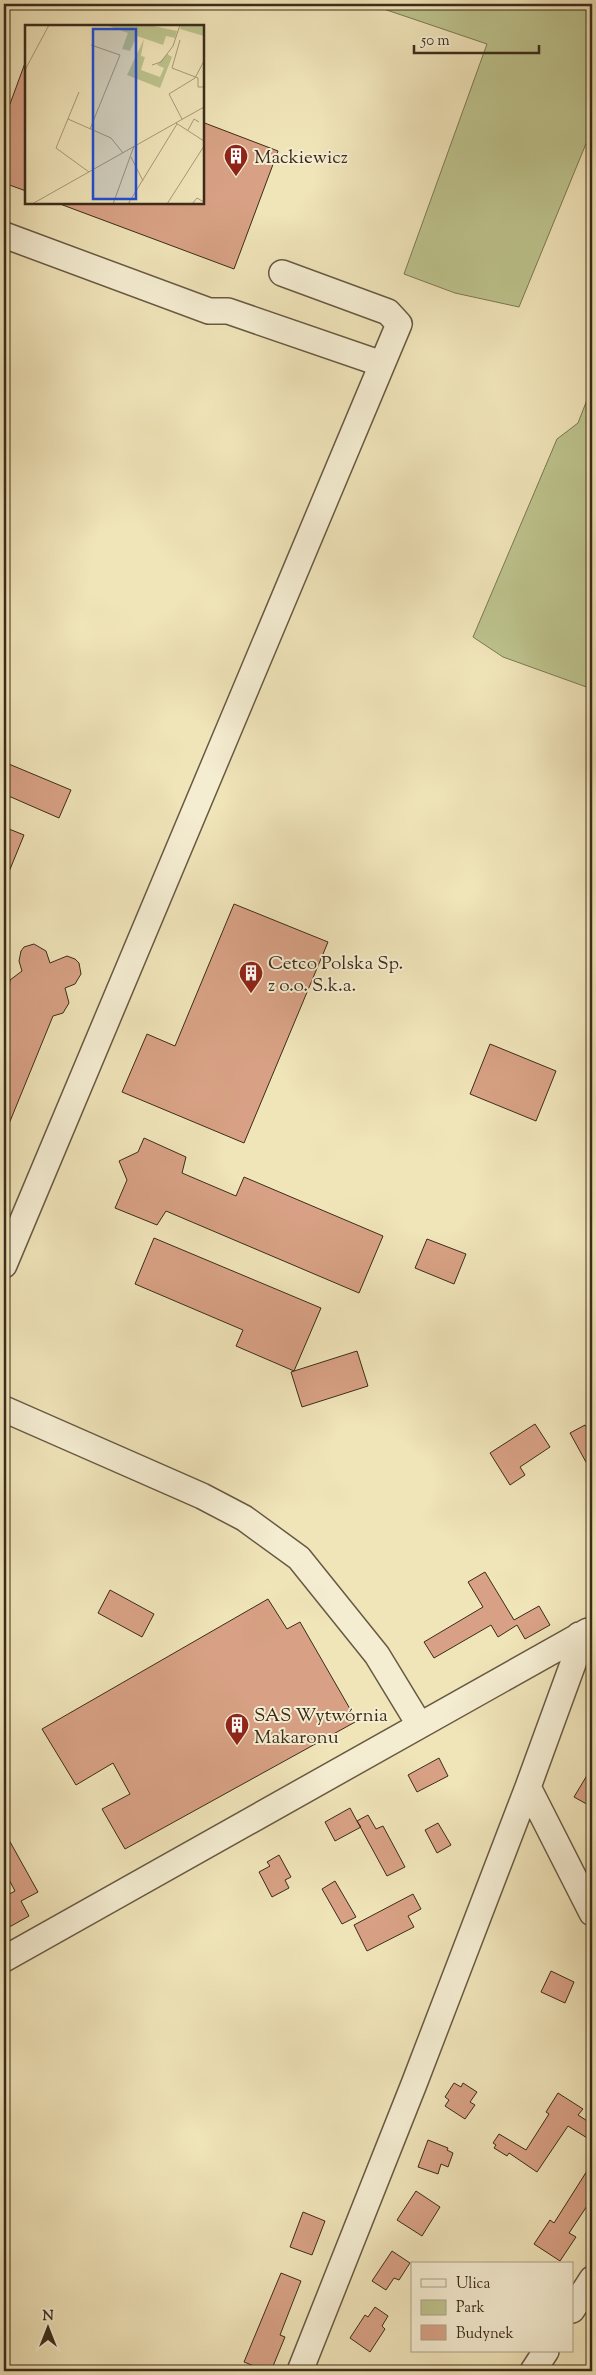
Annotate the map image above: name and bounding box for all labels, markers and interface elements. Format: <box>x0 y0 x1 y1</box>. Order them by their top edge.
scale bar <box>414 22 538 54</box>
inset map <box>25 25 204 204</box>
text: 50 m <box>420 31 450 52</box>
building icon: Mackiewicz <box>223 143 249 177</box>
place label: Mackiewicz <box>254 145 348 172</box>
place label: Cetco Polska Sp. z o.o. S.k.a. <box>268 951 403 1000</box>
building icon: Cetco Polska Sp. z o.o. S.k.a. <box>238 960 264 994</box>
place label: SAS Wytwórnia Makaronu <box>254 1703 388 1752</box>
building icon: SAS Wytwórnia Makaronu <box>224 1712 250 1746</box>
legend <box>411 2262 574 2352</box>
text: Ulica <box>456 2274 490 2295</box>
text: Park <box>456 2298 485 2319</box>
north arrow <box>22 2302 72 2352</box>
text: N <box>42 2307 54 2327</box>
text: Budynek <box>456 2324 514 2345</box>

